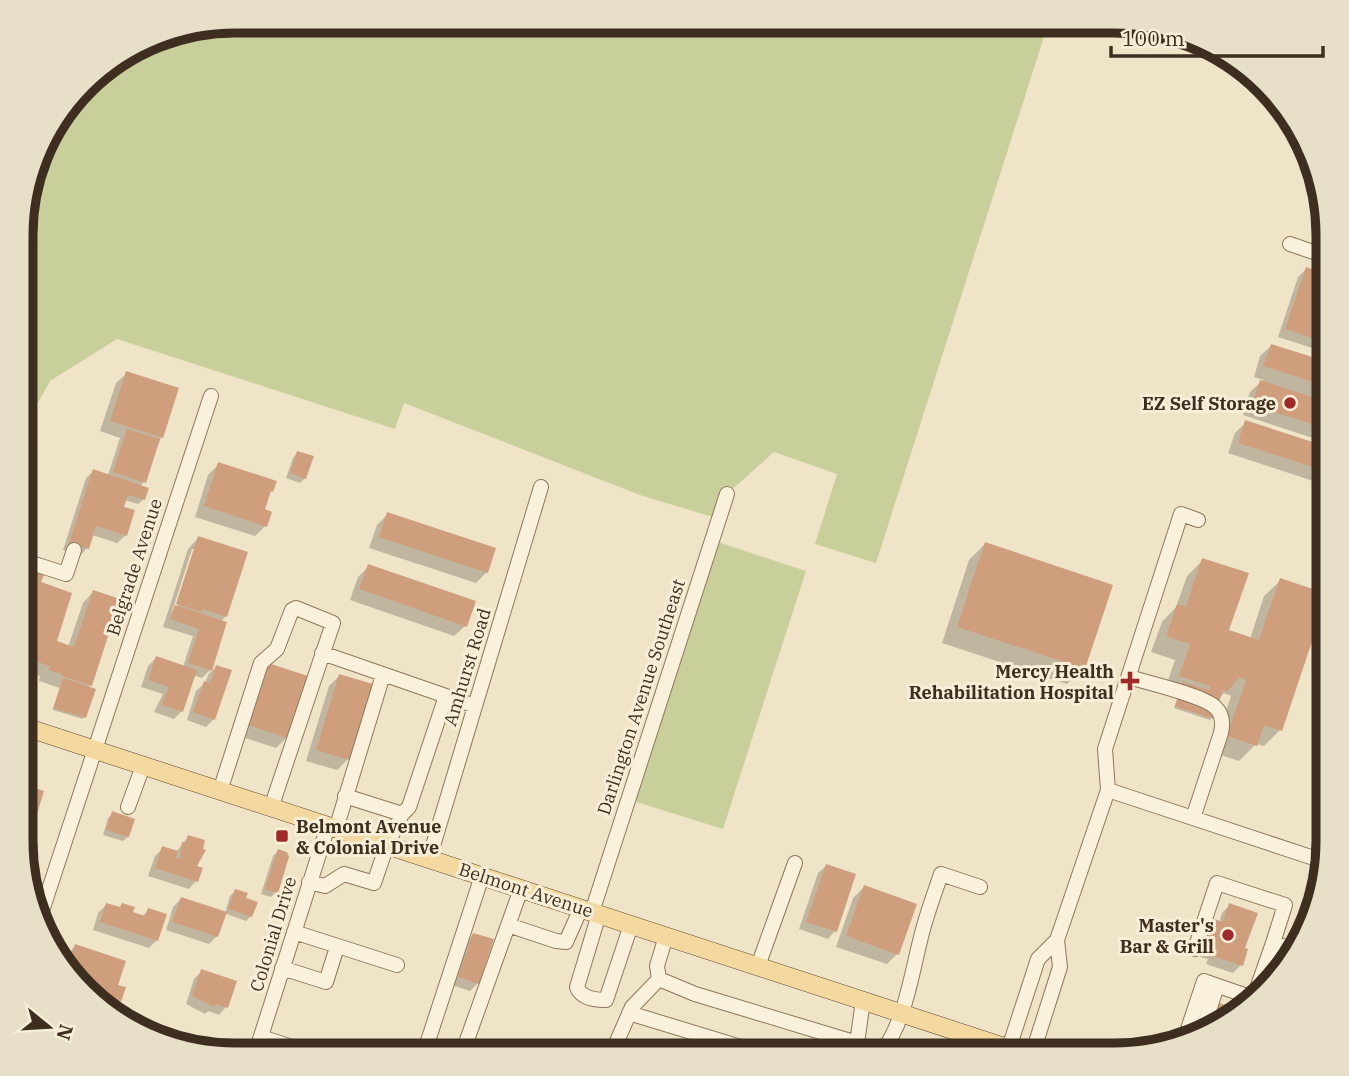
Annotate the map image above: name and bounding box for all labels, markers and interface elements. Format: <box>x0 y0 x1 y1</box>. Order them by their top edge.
scale bar <box>1111 14 1323 58</box>
text: 100 m <box>1122 24 1185 52</box>
place label: EZ Self Storage <box>1142 392 1276 415</box>
marker: EZ Self Storage <box>1282 395 1298 411</box>
street label: Belgrade Avenue <box>101 496 167 638</box>
street label: Darlington Avenue Southeast <box>592 576 690 818</box>
street label: Amhurst Road <box>438 605 496 729</box>
place label: Mercy Health Rehabilitation Hospital <box>909 660 1114 704</box>
marker: Mercy Health Rehabilitation Hospital <box>1120 671 1140 691</box>
place label: Belmont Avenue & Colonial Drive <box>296 815 441 859</box>
marker: Belmont Avenue & Colonial Drive <box>274 828 290 844</box>
street label: Belmont Avenue <box>456 857 596 923</box>
street label: Colonial Drive <box>245 874 301 994</box>
place label: Master's Bar & Grill <box>1120 914 1214 958</box>
marker: Master's Bar & Grill <box>1220 927 1236 943</box>
north arrow <box>14 992 84 1062</box>
text: N <box>51 1021 79 1043</box>

